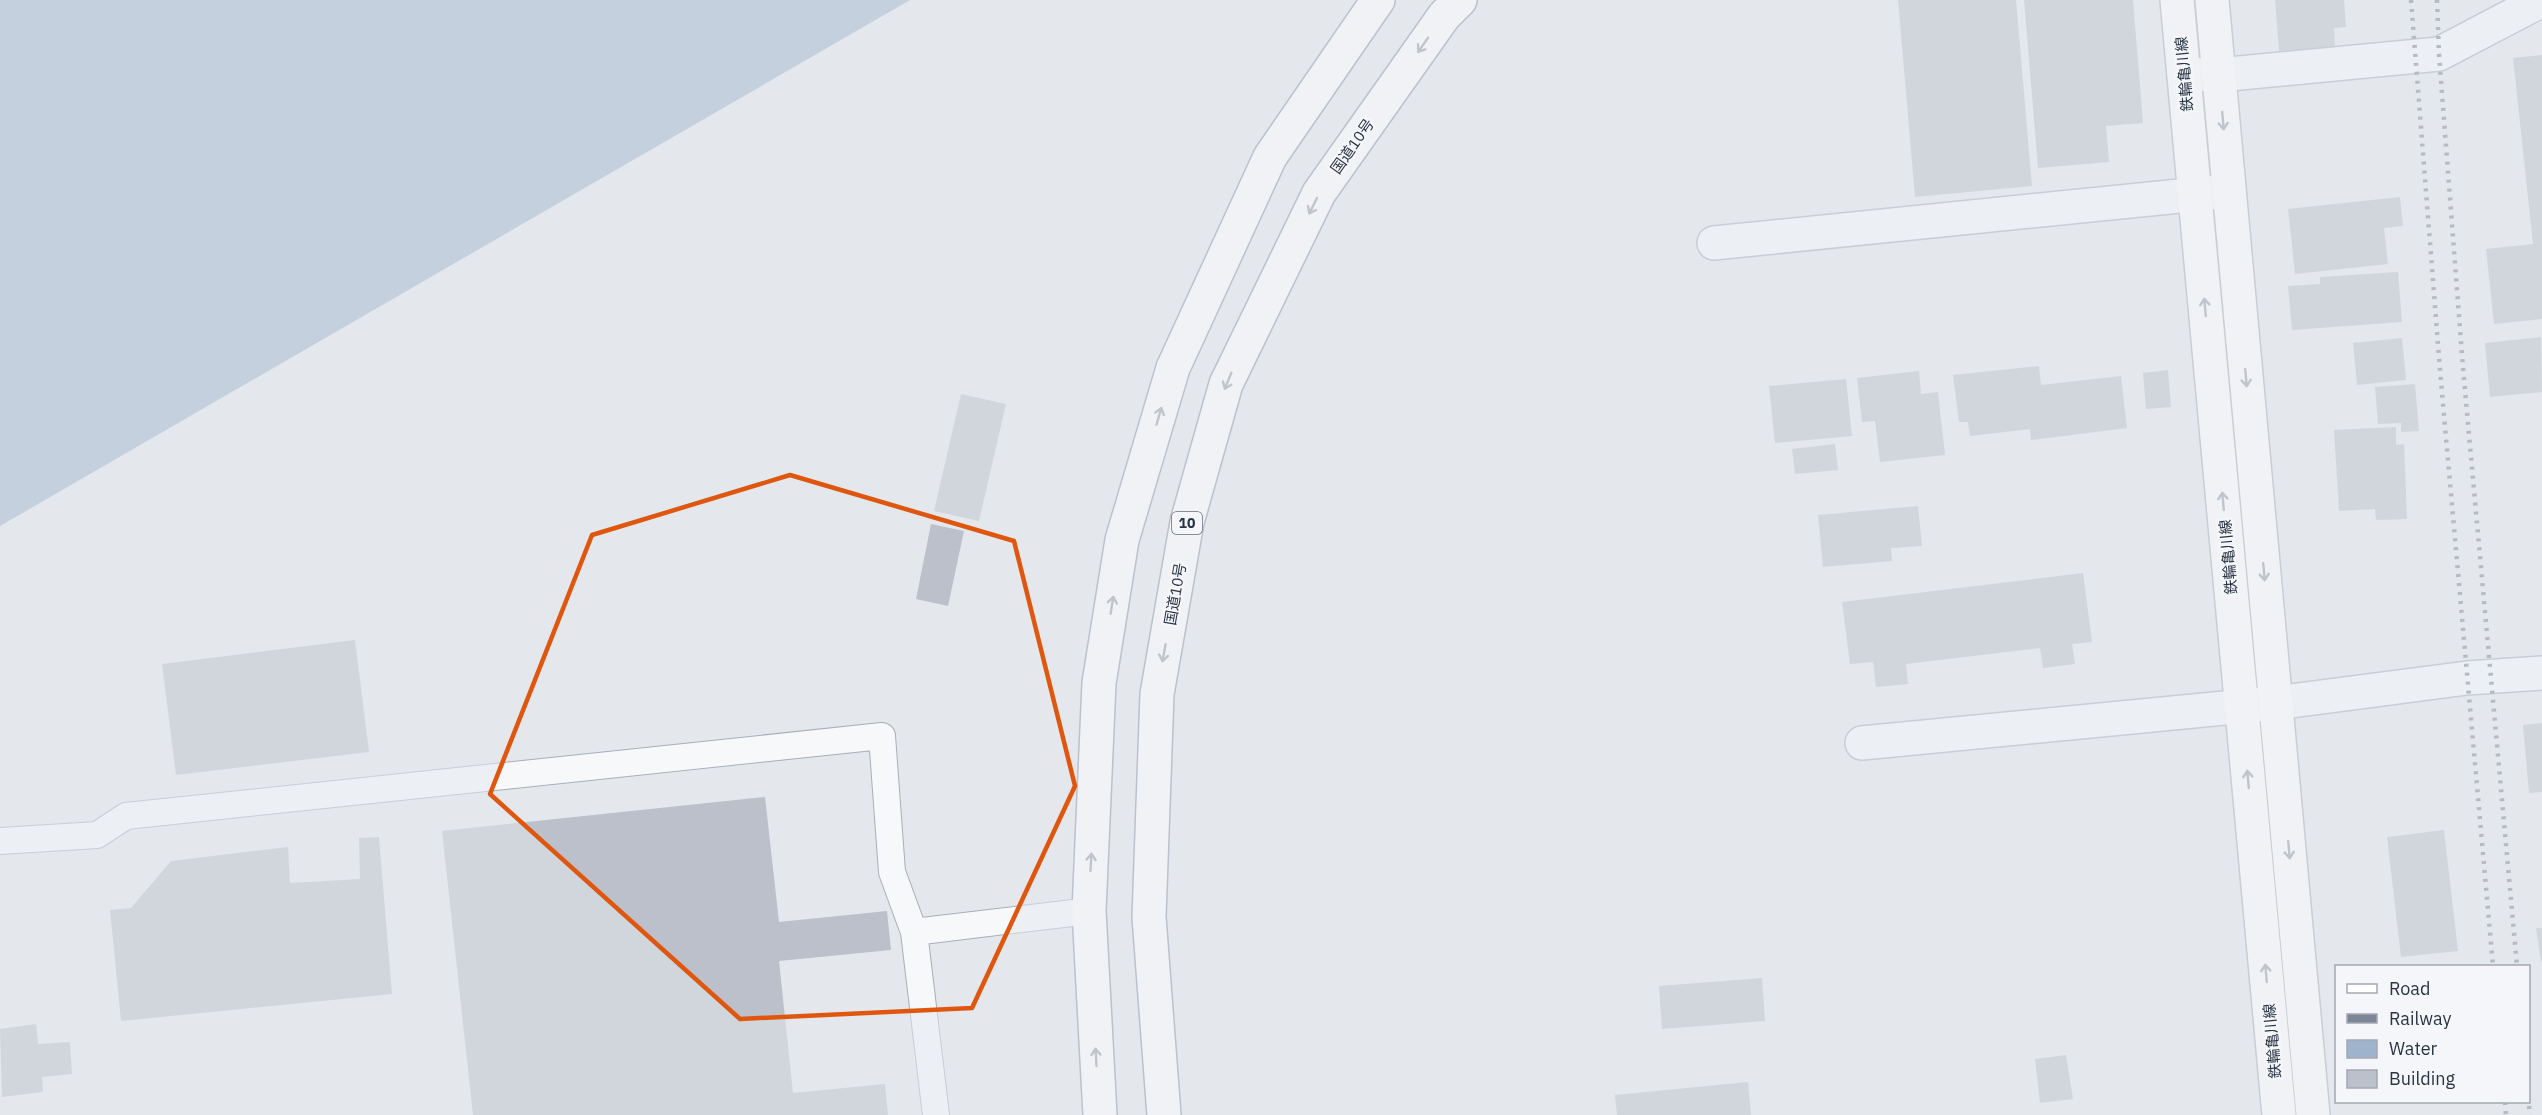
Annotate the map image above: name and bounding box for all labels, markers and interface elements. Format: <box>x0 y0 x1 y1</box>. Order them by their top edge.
street label: 鉄輪亀川線 <box>2171 36 2197 112</box>
one-way arrow <box>1417 37 1429 53</box>
one-way arrow <box>2218 111 2229 130</box>
street label: 国道10号 <box>1326 115 1378 177</box>
one-way arrow <box>1307 197 1318 215</box>
one-way arrow <box>2199 297 2210 317</box>
one-way arrow <box>2241 367 2252 387</box>
one-way arrow <box>1221 372 1232 390</box>
one-way arrow <box>1154 407 1165 426</box>
one-way arrow <box>2217 492 2228 512</box>
road number: 10 <box>1172 512 1202 534</box>
street label: 鉄輪亀川線 <box>2215 519 2241 595</box>
street label: 国道10号 <box>1160 561 1190 627</box>
one-way arrow <box>2259 562 2270 582</box>
one-way arrow <box>1107 596 1118 615</box>
one-way arrow <box>1158 642 1169 662</box>
one-way arrow <box>2242 769 2253 789</box>
one-way arrow <box>2284 840 2295 859</box>
one-way arrow <box>1085 852 1096 872</box>
one-way arrow <box>2260 964 2271 984</box>
legend <box>2335 965 2530 1103</box>
text: Road <box>2389 977 2430 1000</box>
street label: 鉄輪亀川線 <box>2259 1003 2285 1079</box>
text: Railway <box>2389 1007 2451 1030</box>
text: Water <box>2389 1037 2438 1060</box>
one-way arrow <box>1091 1047 1102 1067</box>
text: Building <box>2389 1067 2456 1090</box>

